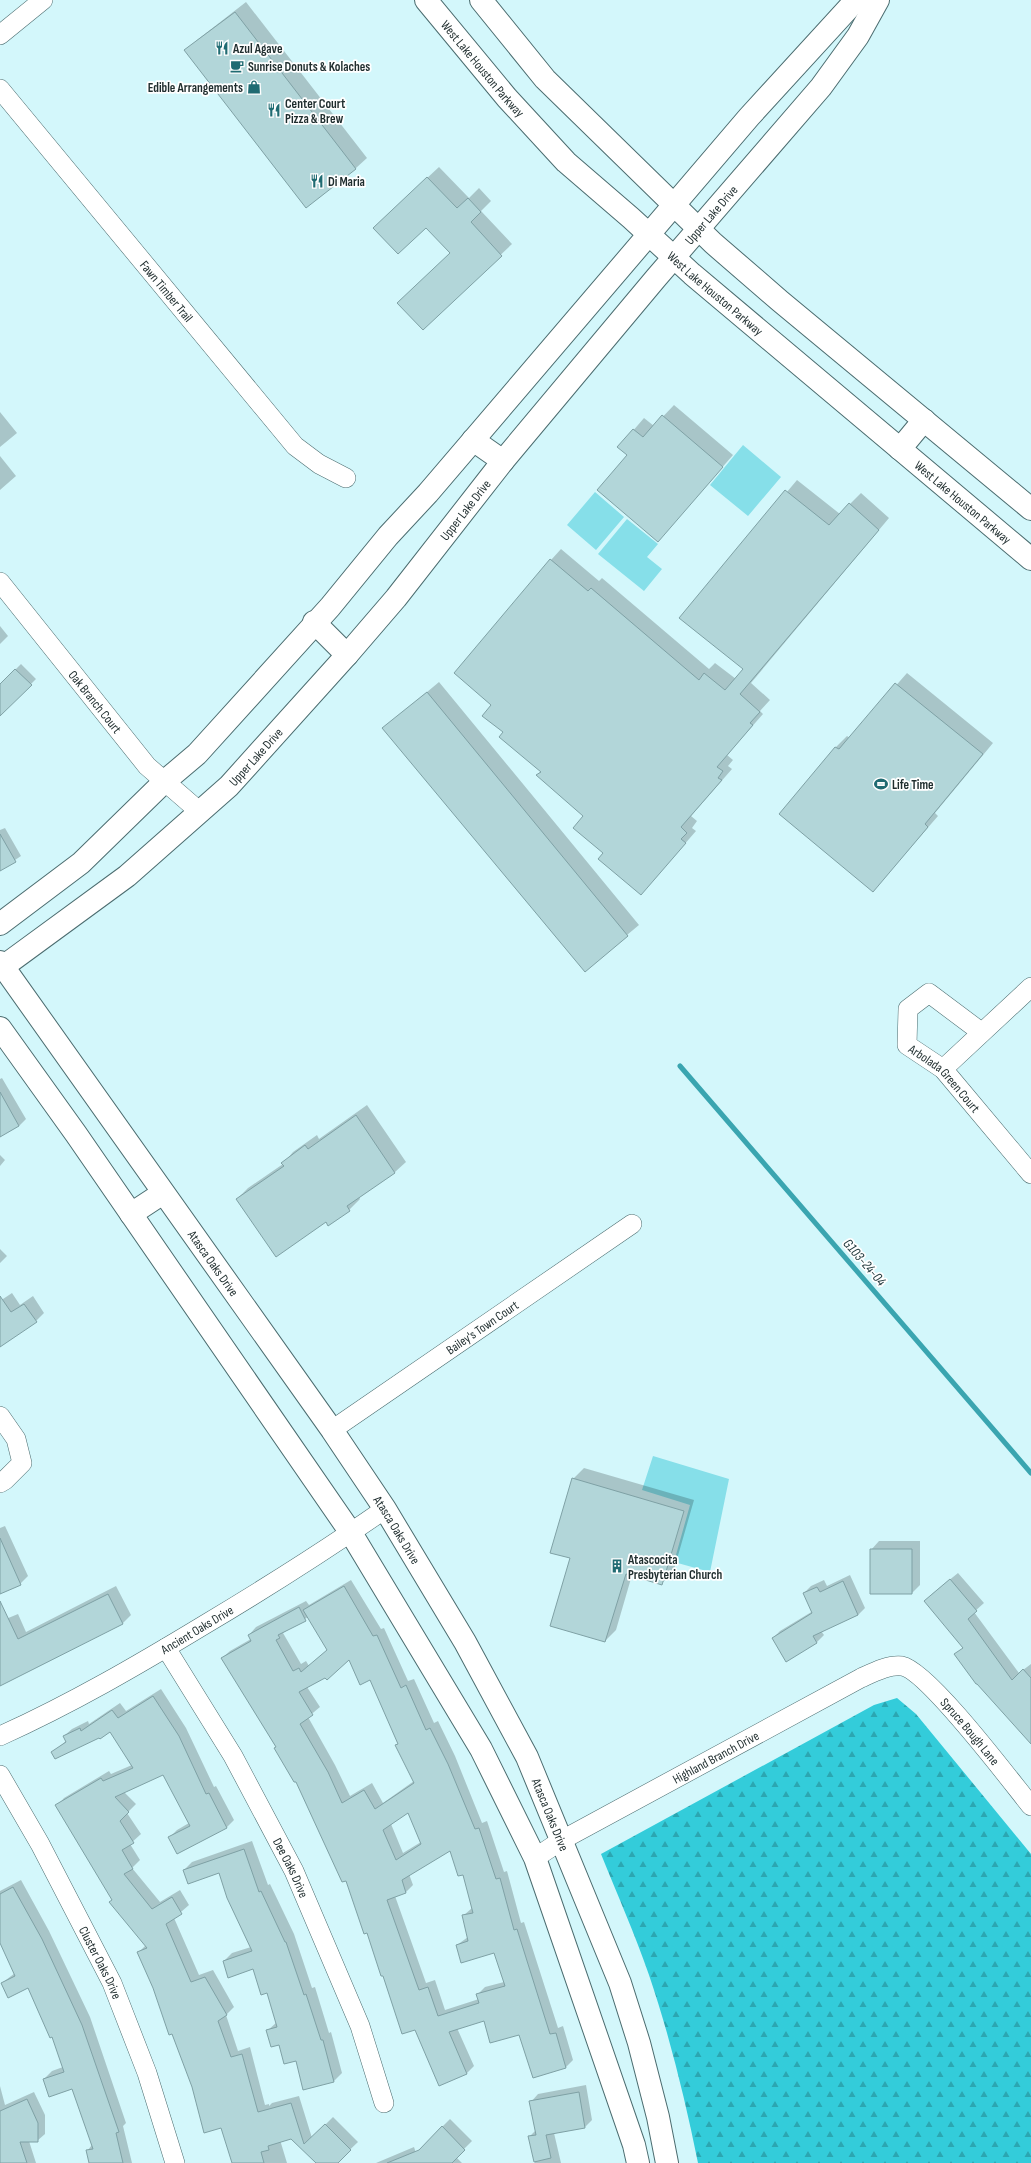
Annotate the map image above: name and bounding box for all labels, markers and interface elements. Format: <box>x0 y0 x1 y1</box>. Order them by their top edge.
street label: West Lake Houston Parkway <box>437 17 527 121</box>
restaurant icon: Azul Agave <box>214 40 230 56</box>
place label: Azul Agave <box>232 41 283 57</box>
cafe icon: Sunrise Donuts & Kolaches <box>229 58 245 74</box>
place label: Sunrise Donuts & Kolaches <box>248 59 370 75</box>
shop icon: Edible Arrangements <box>246 79 262 95</box>
place label: Edible Arrangements <box>148 80 243 96</box>
place label: Center Court Pizza & Brew <box>285 96 346 127</box>
restaurant icon: Center Court Pizza & Brew <box>266 102 282 118</box>
restaurant icon: Di Maria <box>309 173 325 189</box>
place label: Di Maria <box>328 174 365 190</box>
street label: Upper Lake Drive <box>682 182 741 248</box>
street label: West Lake Houston Parkway <box>663 248 766 339</box>
street label: Fawn Timber Trail <box>136 258 196 326</box>
street label: West Lake Houston Parkway <box>911 458 1014 548</box>
street label: Upper Lake Drive <box>437 477 495 544</box>
street label: Oak Branch Court <box>65 667 125 737</box>
street label: Upper Lake Drive <box>226 725 287 790</box>
sports icon: Life Time <box>873 776 889 792</box>
place label: Life Time <box>892 777 934 793</box>
street label: Arbolada Green Court <box>904 1041 983 1116</box>
street label: Atasca Oaks Drive <box>183 1227 241 1300</box>
water label: G103-24-04 <box>840 1235 890 1290</box>
street label: Bailey's Town Court <box>443 1297 522 1358</box>
street label: Atasca Oaks Drive <box>369 1492 423 1567</box>
place label: Atascocita Presbyterian Church <box>627 1552 722 1583</box>
building icon: Atascocita Presbyterian Church <box>609 1558 625 1574</box>
street label: Ancient Oaks Drive <box>157 1602 237 1659</box>
street label: Spruce Bough Lane <box>937 1695 1003 1769</box>
street label: Highland Branch Drive <box>670 1728 762 1788</box>
street label: Atasca Oaks Drive <box>527 1775 572 1854</box>
street label: Dee Oaks Drive <box>269 1835 311 1900</box>
street label: Cluster Oaks Drive <box>75 1924 124 2002</box>

